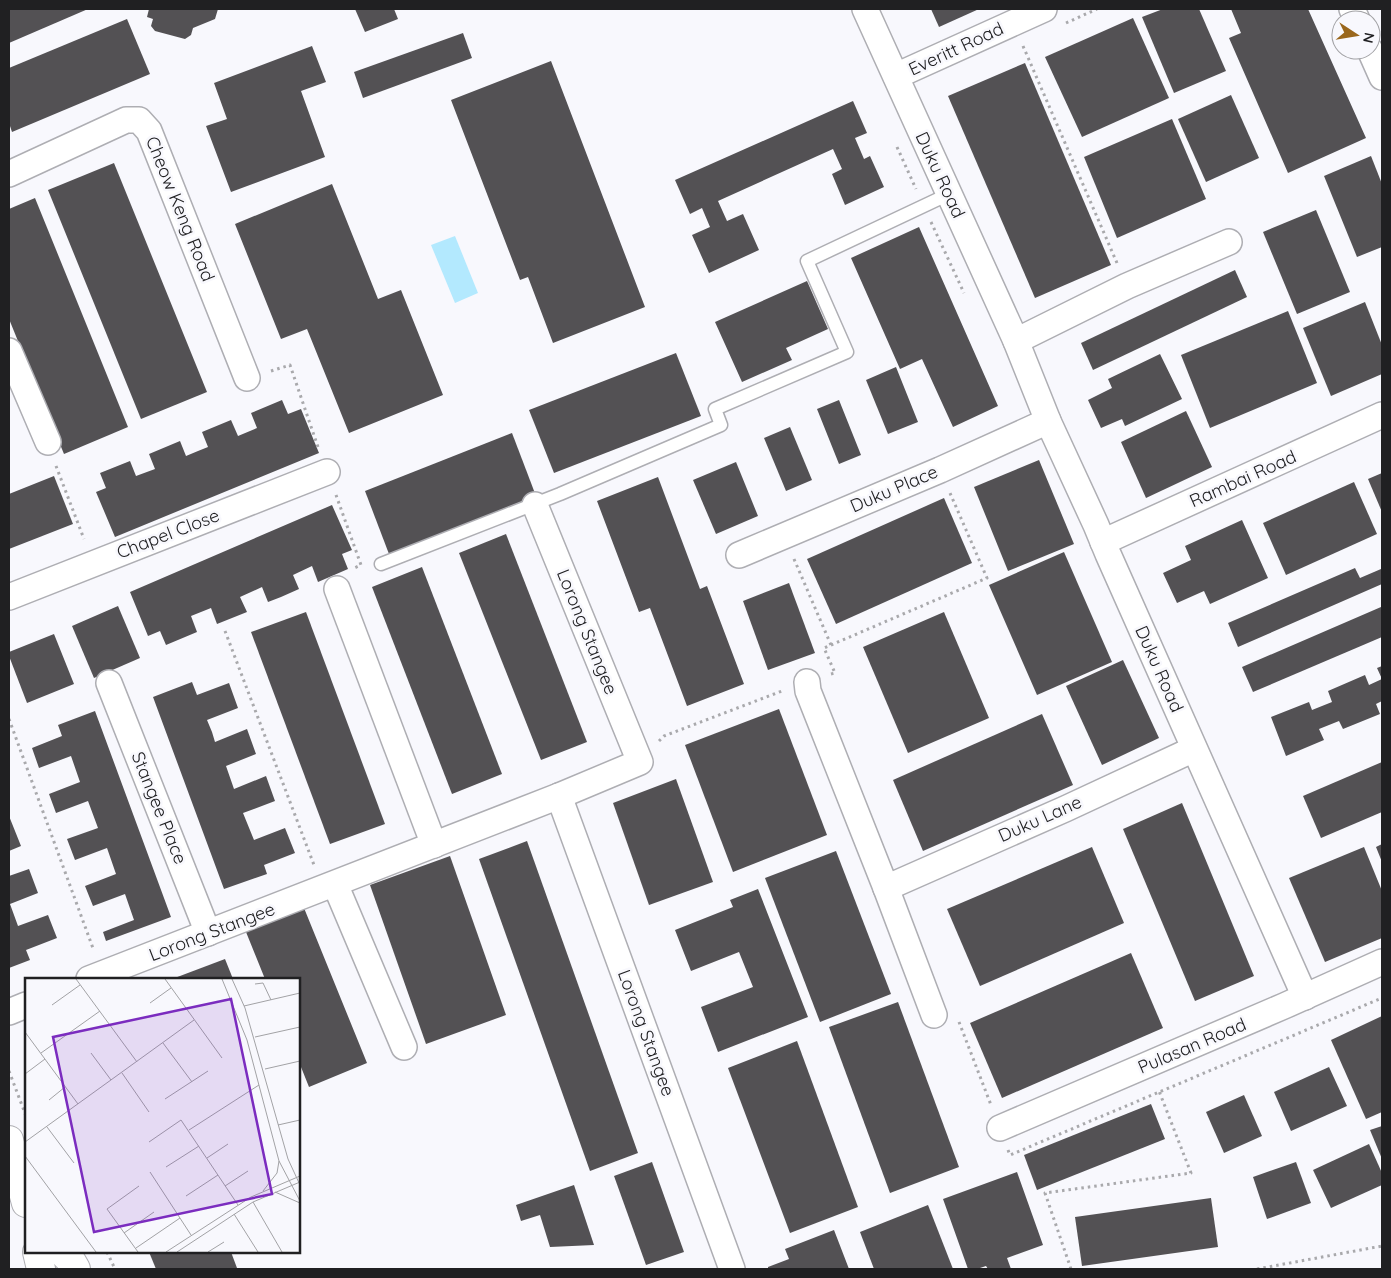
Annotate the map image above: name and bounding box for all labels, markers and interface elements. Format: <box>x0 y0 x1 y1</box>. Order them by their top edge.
north arrow <box>1331 10 1381 60</box>
street label: Everitt Road <box>905 17 1007 81</box>
text: N <box>1359 31 1379 45</box>
street label: Duku Road <box>910 128 970 222</box>
street label: Cheow Keng Road <box>141 133 220 285</box>
street label: Rambai Road <box>1186 445 1300 512</box>
street label: Duku Place <box>846 460 941 517</box>
street label: Chapel Close <box>113 503 222 564</box>
street label: Lorong Stangee <box>552 566 623 698</box>
street label: Duku Road <box>1130 622 1189 716</box>
street label: Stangee Place <box>127 748 192 867</box>
street label: Duku Lane <box>994 790 1085 847</box>
street label: Lorong Stangee <box>146 897 278 966</box>
street label: Lorong Stangee <box>613 966 680 1099</box>
inset map <box>25 978 300 1253</box>
street label: Pulasan Road <box>1134 1012 1249 1079</box>

